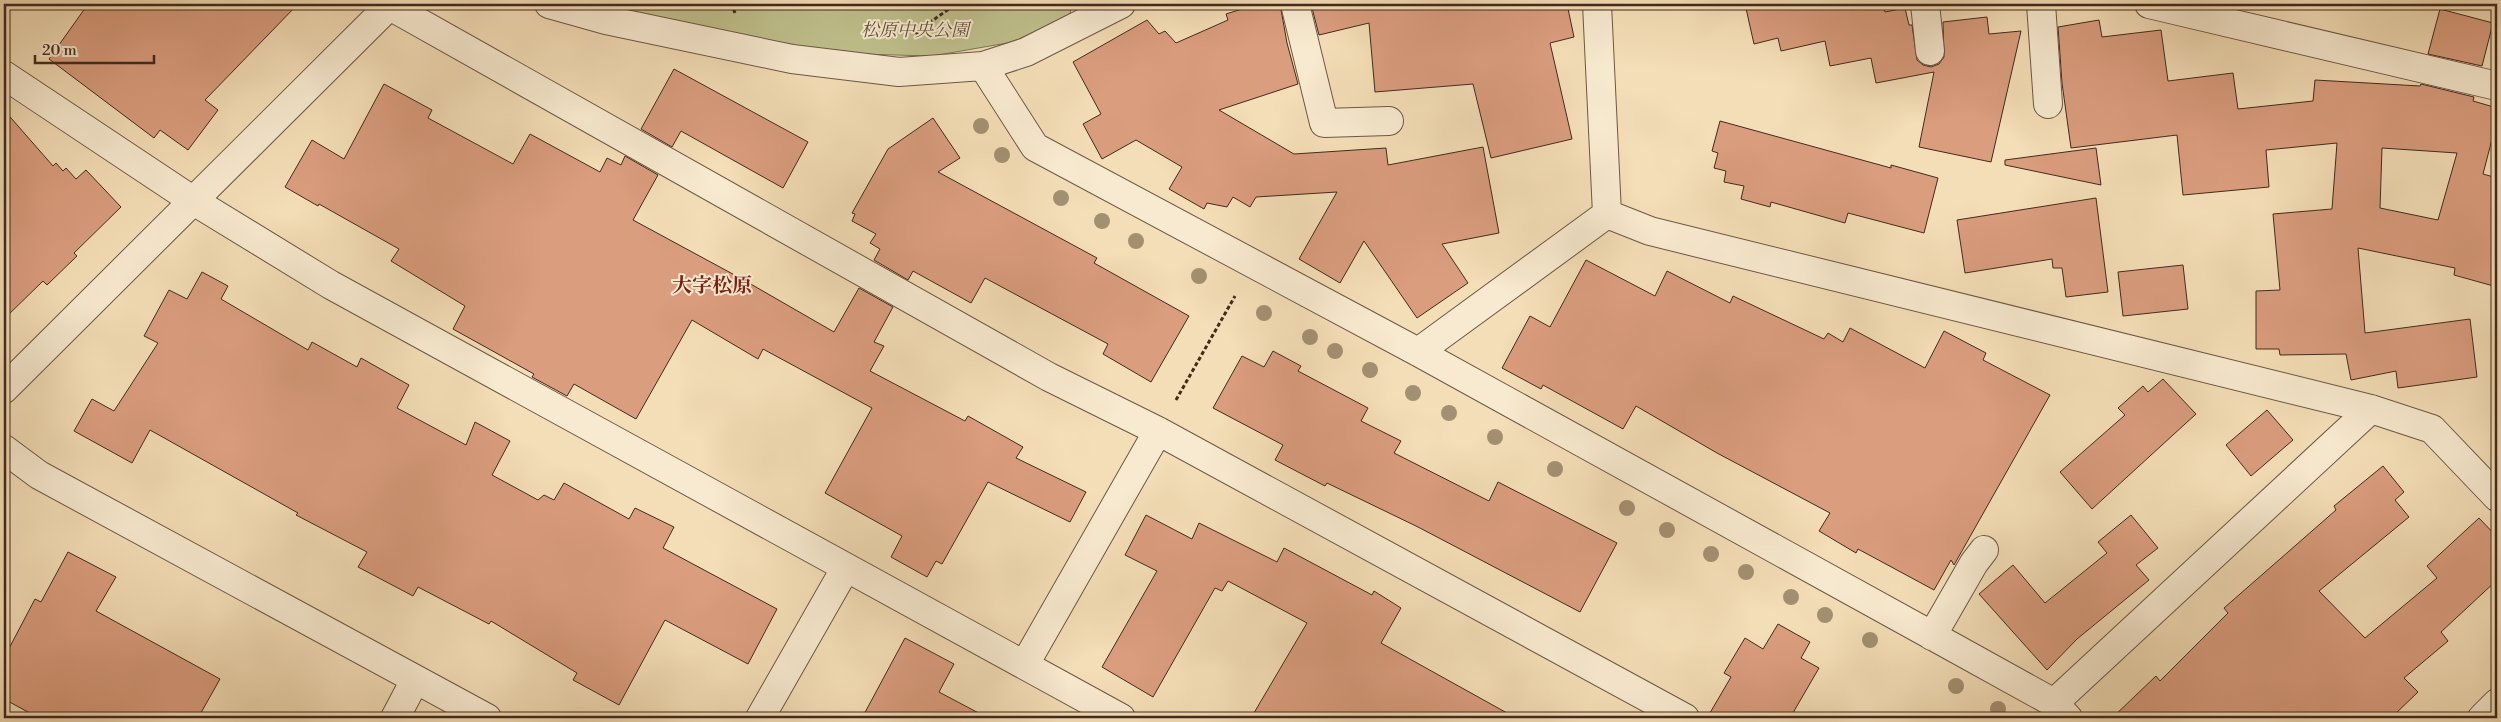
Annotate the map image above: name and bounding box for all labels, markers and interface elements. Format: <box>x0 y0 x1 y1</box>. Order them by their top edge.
park label: 松原中央公園 <box>861 19 972 42</box>
scale bar <box>35 32 154 64</box>
text: 20 m <box>42 41 77 60</box>
district label: 大字松原 <box>672 274 752 299</box>

